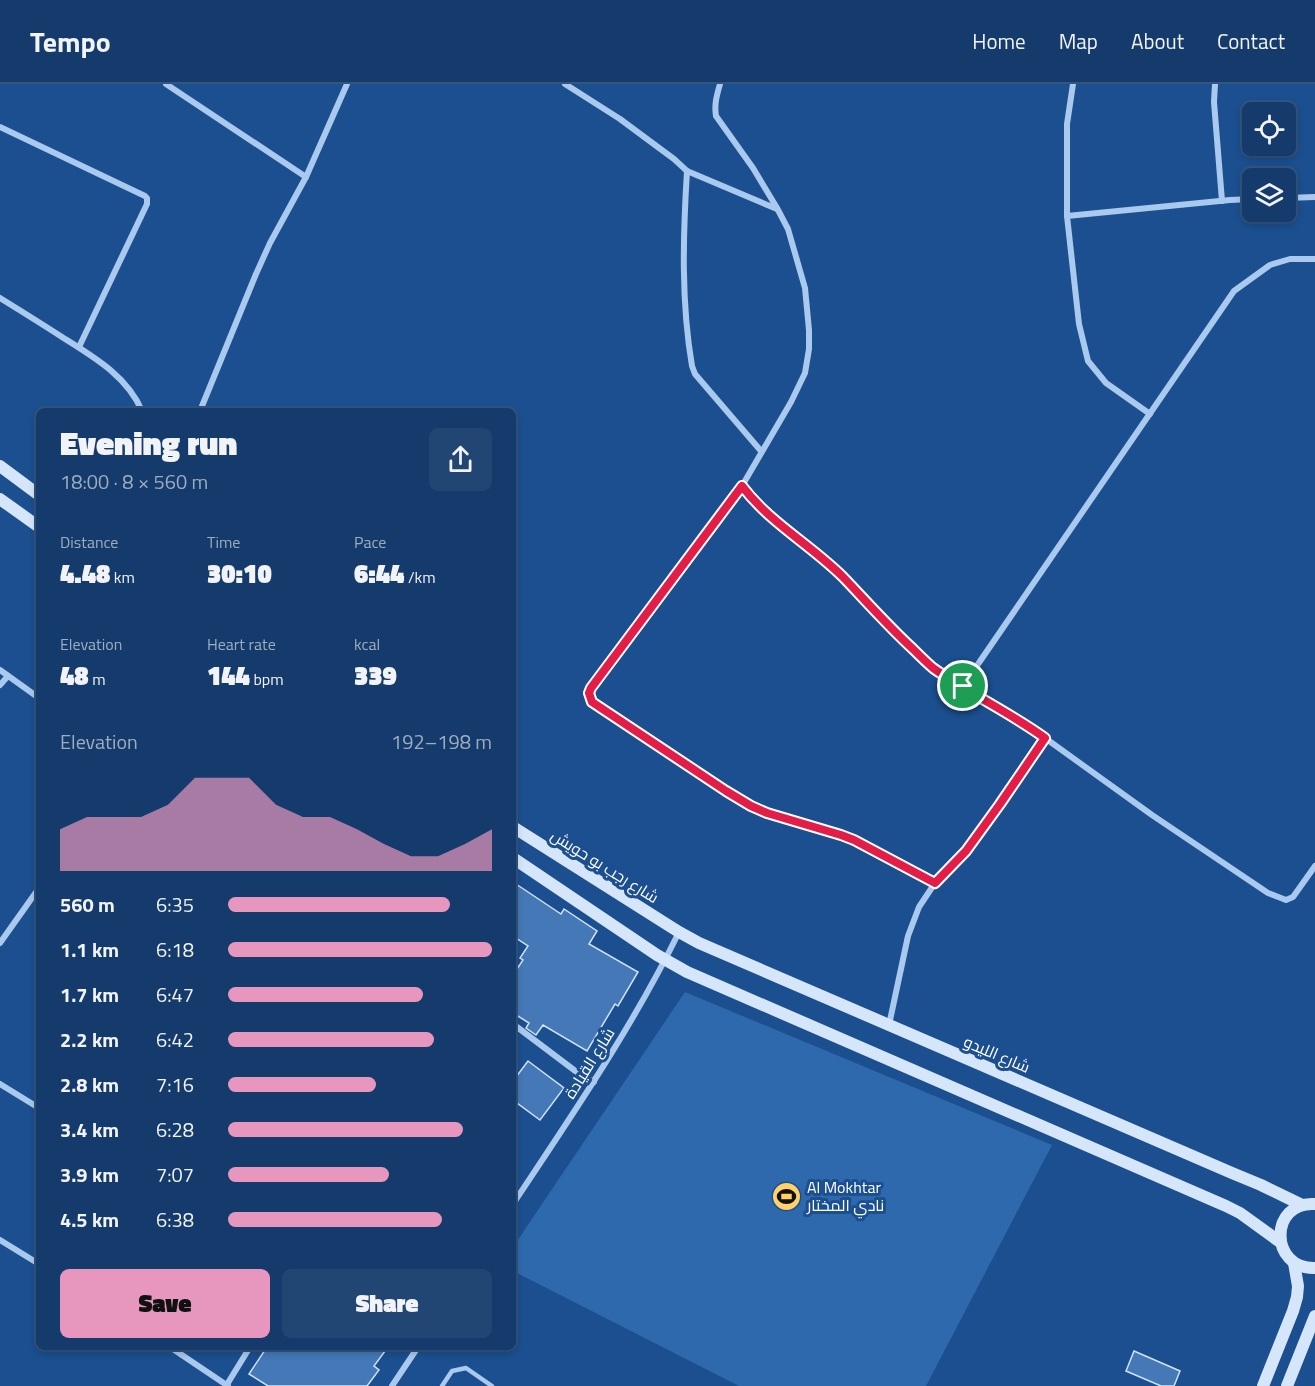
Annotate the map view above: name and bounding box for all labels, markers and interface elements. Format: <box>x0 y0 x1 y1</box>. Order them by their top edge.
text: Tempo <box>30 20 111 63</box>
text: Home <box>972 25 1026 57</box>
text: Map <box>1059 25 1098 57</box>
text: About <box>1131 25 1184 57</box>
text: Contact <box>1217 25 1285 57</box>
map controls <box>1242 102 1296 222</box>
button: locate <box>1242 102 1296 156</box>
button: layers <box>1242 168 1296 222</box>
text: Evening run <box>60 418 237 468</box>
button: share <box>429 428 492 491</box>
text: 18:00 · 8 × 560 m <box>60 466 208 497</box>
text: Distance <box>60 530 118 554</box>
text: Time <box>207 530 240 554</box>
text: Pace <box>354 530 386 554</box>
text: 4.48 <box>60 554 110 593</box>
text: 30:10 <box>207 554 272 593</box>
text: 6:44 <box>354 554 404 593</box>
text: km <box>110 565 135 589</box>
text: /km <box>404 565 436 589</box>
text: Elevation <box>60 632 122 656</box>
text: Heart rate <box>207 632 276 656</box>
text: kcal <box>354 632 380 656</box>
text: 48 <box>60 656 89 695</box>
text: 144 <box>207 656 250 695</box>
text: 339 <box>354 656 397 695</box>
pin <box>937 660 988 711</box>
text: m <box>89 667 106 691</box>
text: bpm <box>250 667 284 691</box>
icon: arrive <box>946 669 979 702</box>
text: Elevation <box>60 726 138 757</box>
text: 192–198 m <box>391 726 492 757</box>
street label: شارع رجب بو حويش <box>546 823 664 909</box>
text: 560 m <box>60 889 115 920</box>
text: 6:35 <box>156 889 194 920</box>
text: 1.1 km <box>60 934 119 965</box>
text: 6:18 <box>156 934 194 965</box>
text: 1.7 km <box>60 979 119 1010</box>
text: 6:47 <box>156 979 194 1010</box>
street label: شارع القيادة <box>558 1023 620 1103</box>
text: 2.2 km <box>60 1024 119 1055</box>
text: 6:42 <box>156 1024 194 1055</box>
street label: شارع الليدو <box>960 1029 1034 1079</box>
text: 2.8 km <box>60 1069 119 1100</box>
text: 7:16 <box>156 1069 194 1100</box>
text: 3.4 km <box>60 1114 119 1145</box>
text: 6:28 <box>156 1114 194 1145</box>
text: 3.9 km <box>60 1159 119 1190</box>
text: 7:07 <box>156 1159 194 1190</box>
place label: Al Mokhtar نادي المختار <box>806 1175 884 1219</box>
sports icon: Al Mokhtar نادي المختار <box>770 1180 802 1212</box>
text: 4.5 km <box>60 1204 119 1235</box>
text: 6:38 <box>156 1204 194 1235</box>
button: Save <box>60 1269 270 1338</box>
button: Share <box>282 1269 492 1338</box>

